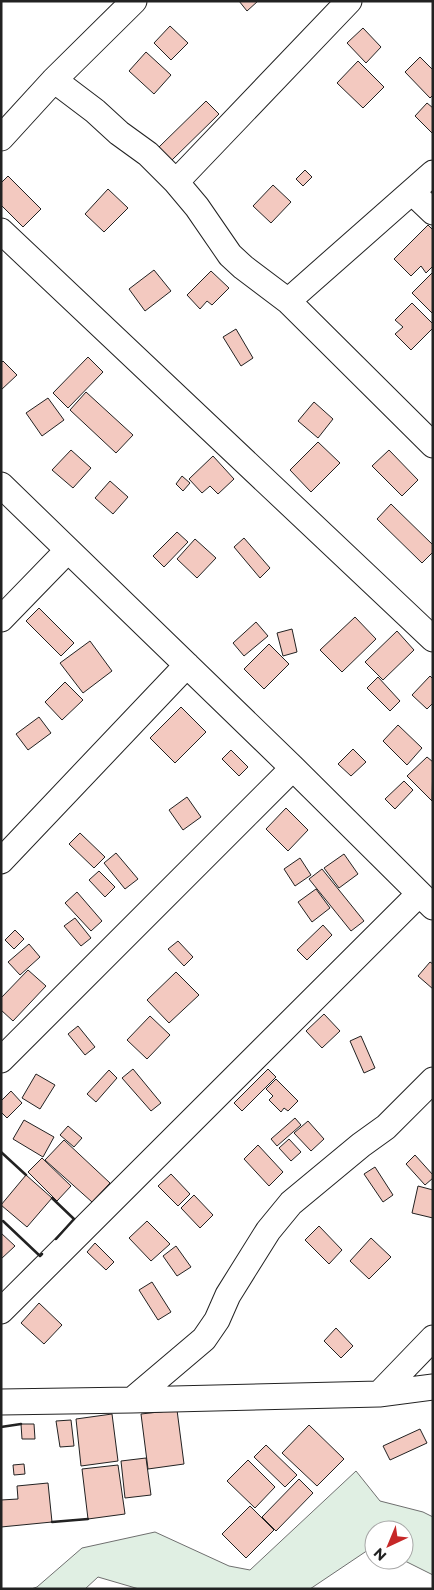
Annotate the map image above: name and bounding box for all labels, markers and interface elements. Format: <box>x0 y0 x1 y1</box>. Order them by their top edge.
north arrow <box>364 1520 414 1570</box>
text: N <box>370 1544 390 1565</box>

